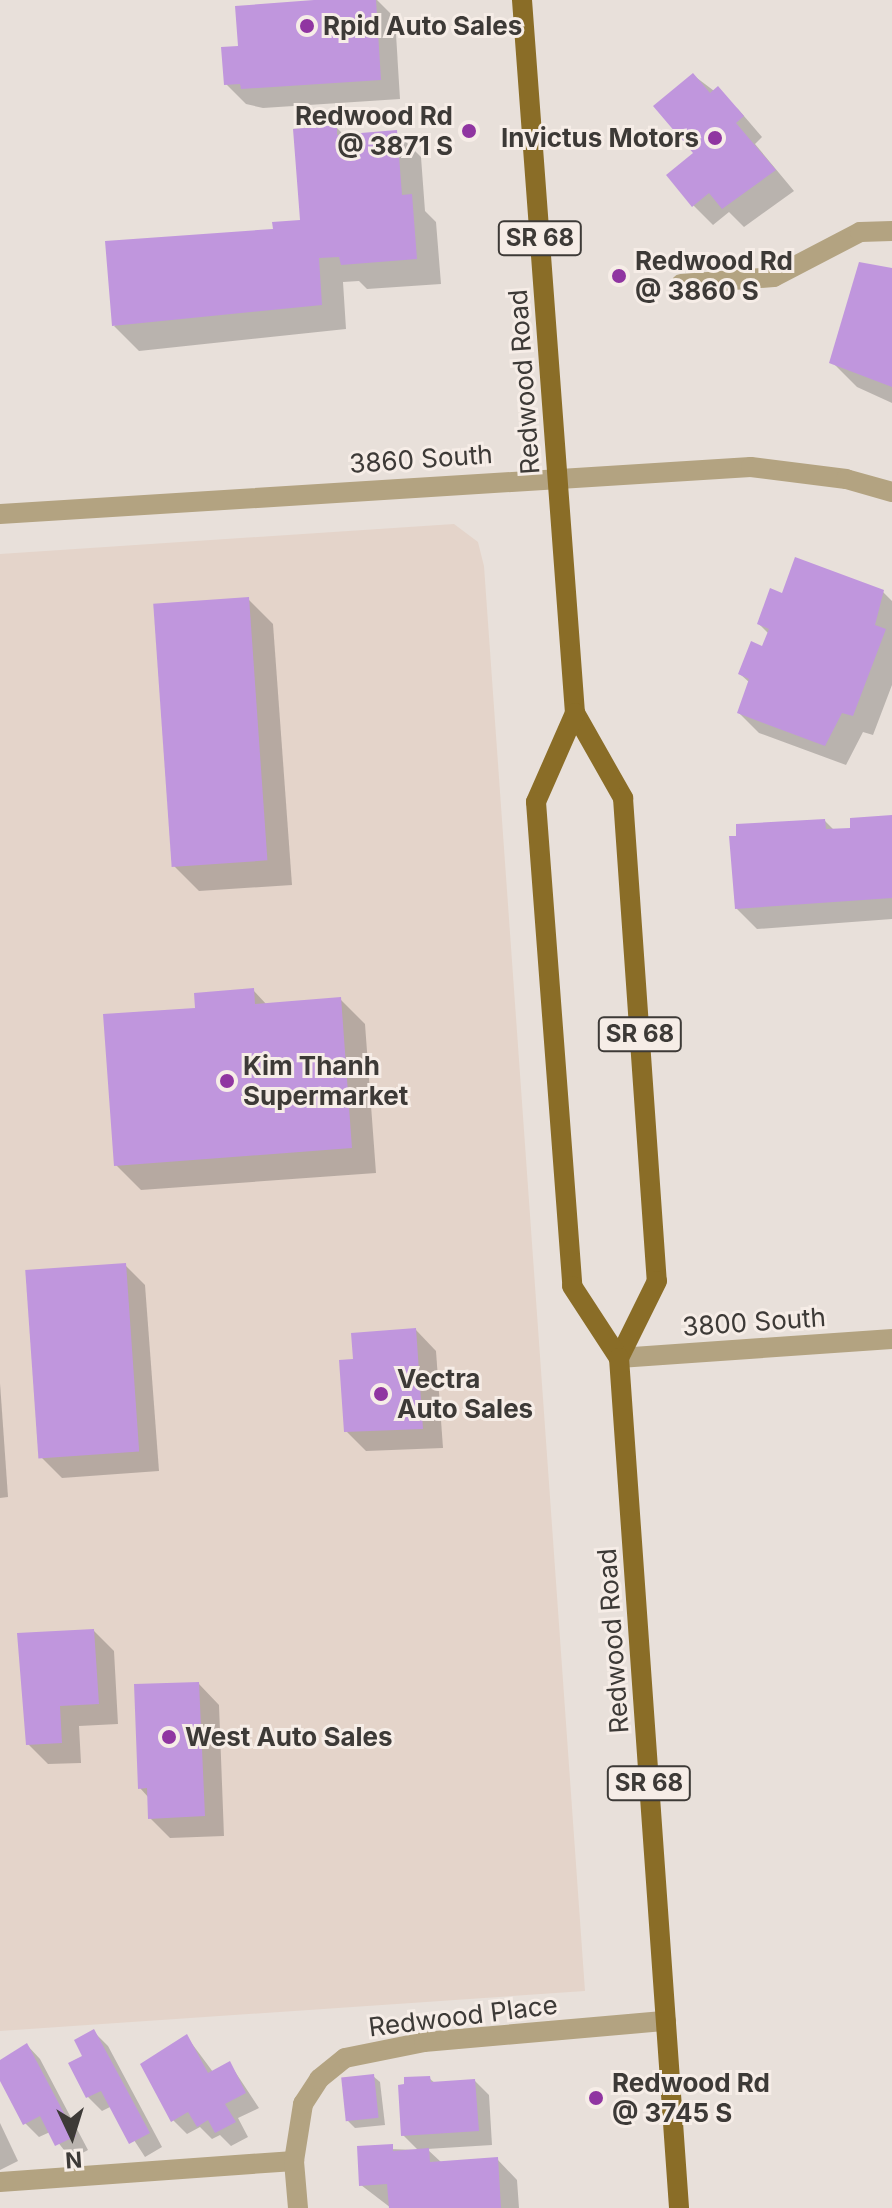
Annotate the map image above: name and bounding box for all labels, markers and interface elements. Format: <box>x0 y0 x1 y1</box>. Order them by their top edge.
place label: Rpid Auto Sales <box>323 10 522 42</box>
marker: Rpid Auto Sales <box>298 17 316 35</box>
place label: Redwood Rd @ 3871 S <box>295 100 453 162</box>
marker: Redwood Rd @ 3871 S <box>460 122 478 140</box>
place label: Invictus Motors <box>501 122 699 154</box>
marker: Invictus Motors <box>706 129 724 147</box>
road number: SR 68 <box>496 218 584 258</box>
place label: Redwood Rd @ 3860 S <box>635 245 793 306</box>
marker: Redwood Rd @ 3860 S <box>610 267 628 285</box>
street label: Redwood Road <box>502 288 546 476</box>
street label: 3860 South <box>348 438 494 480</box>
road number: SR 68 <box>596 1014 684 1054</box>
place label: Kim Thanh Supermarket <box>243 1050 408 1112</box>
marker: Kim Thanh Supermarket <box>218 1072 236 1090</box>
street label: 3800 South <box>681 1301 827 1343</box>
place label: Vectra Auto Sales <box>397 1363 533 1424</box>
marker: Vectra Auto Sales <box>372 1385 390 1403</box>
street label: Redwood Road <box>591 1547 635 1735</box>
place label: West Auto Sales <box>185 1721 393 1753</box>
marker: West Auto Sales <box>160 1728 178 1746</box>
road number: SR 68 <box>605 1763 693 1803</box>
street label: Redwood Place <box>367 1989 559 2043</box>
place label: Redwood Rd @ 3745 S <box>612 2067 770 2128</box>
marker: Redwood Rd @ 3745 S <box>587 2089 605 2107</box>
north arrow <box>32 2096 112 2176</box>
text: N <box>64 2146 83 2173</box>

